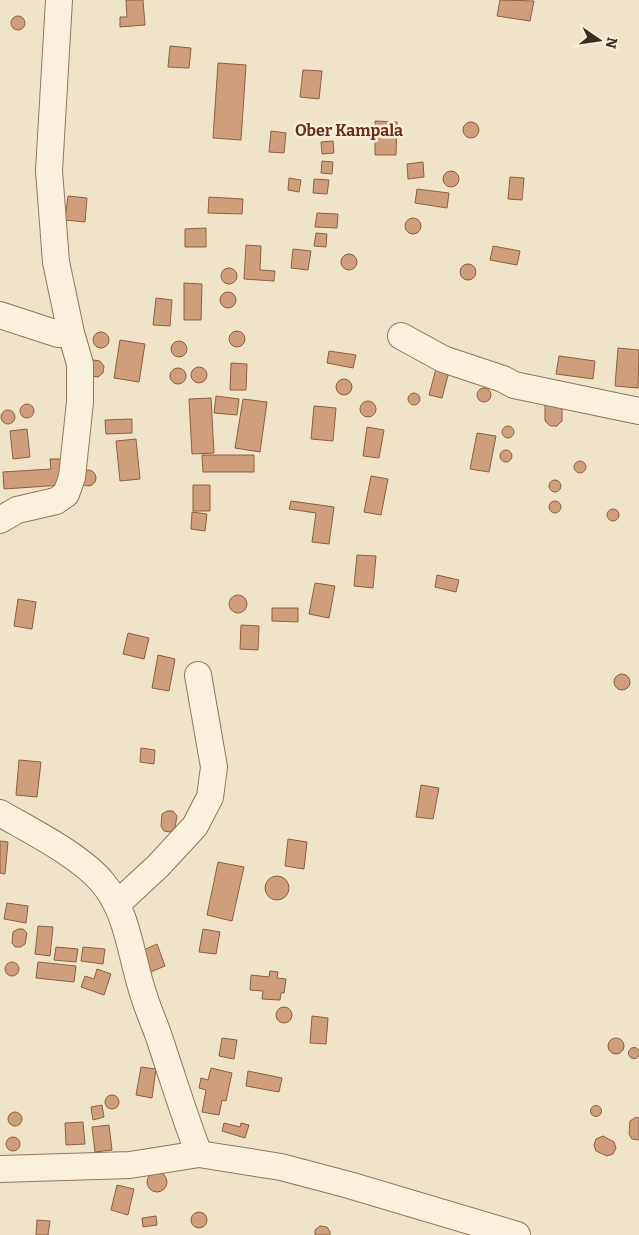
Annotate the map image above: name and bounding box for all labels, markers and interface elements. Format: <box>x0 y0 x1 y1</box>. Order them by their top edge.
north arrow <box>574 15 624 65</box>
text: N <box>602 36 621 50</box>
district label: Ober Kampala <box>295 121 403 140</box>

